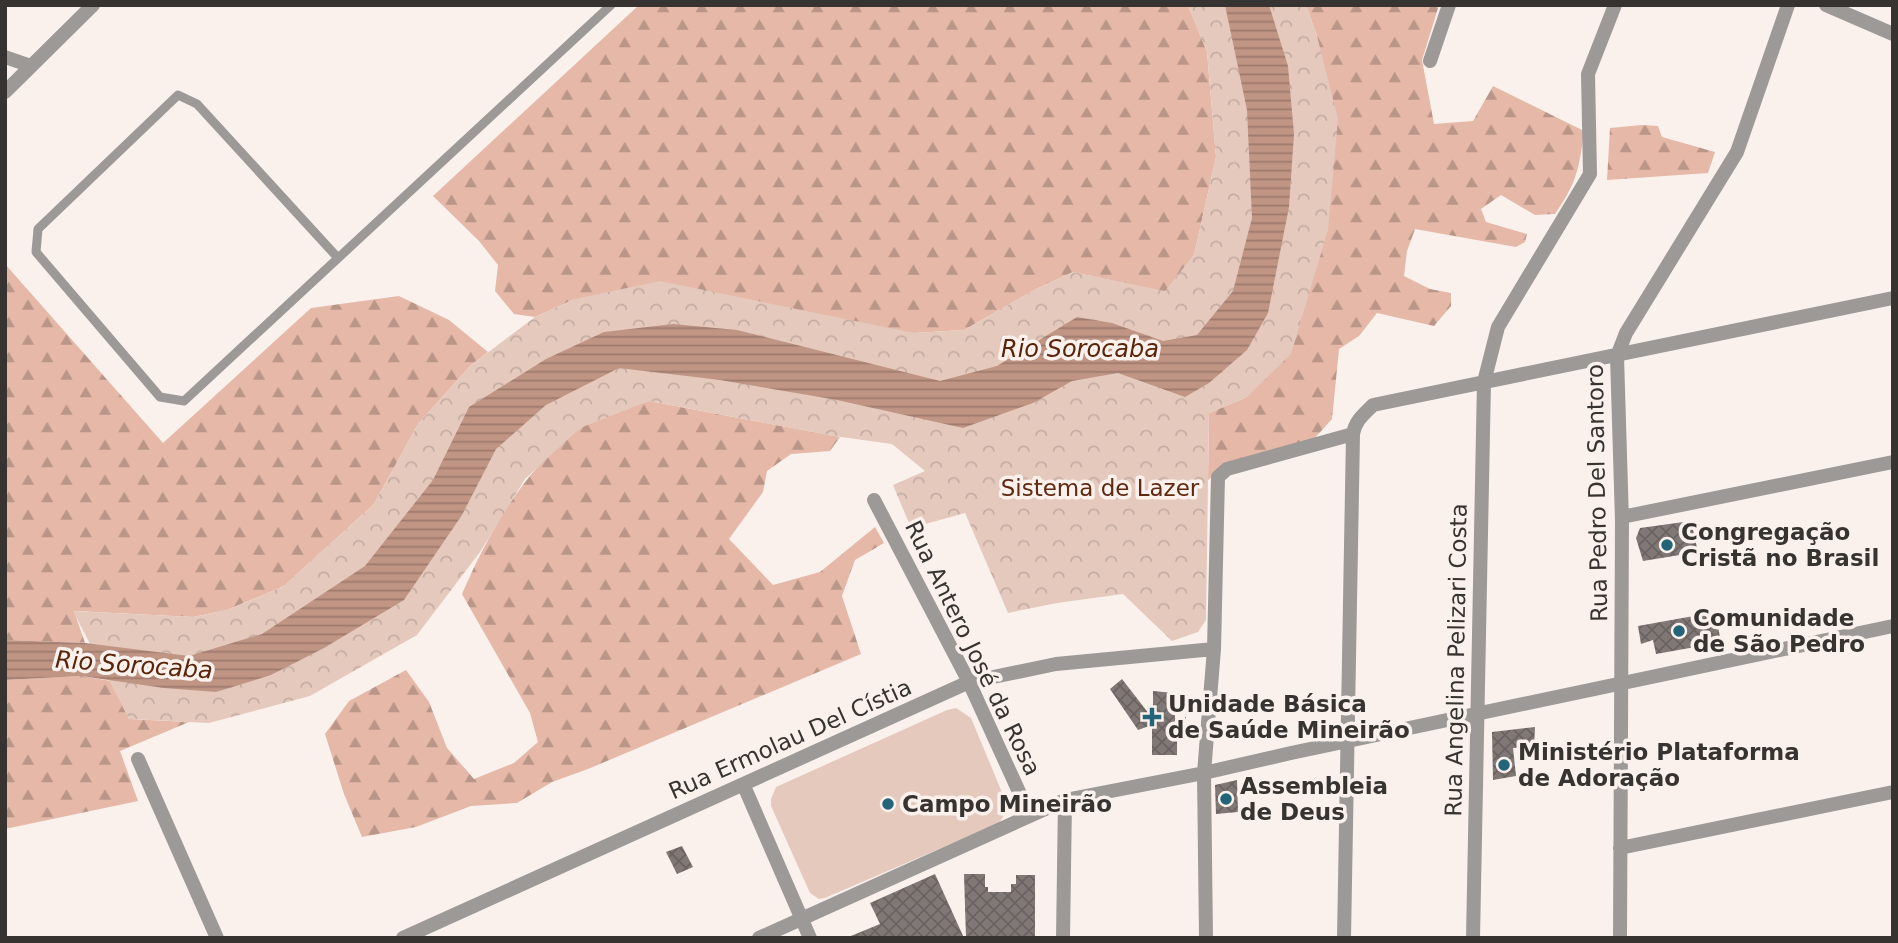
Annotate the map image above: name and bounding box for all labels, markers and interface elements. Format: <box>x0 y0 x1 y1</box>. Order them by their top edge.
water label: Rio Sorocaba <box>1001 335 1159 363</box>
street label: Rua Pedro Del Santoro <box>1582 364 1612 622</box>
park label: Sistema de Lazer <box>1001 475 1200 501</box>
street label: Rua Angelina Pelizari Costa <box>1440 503 1472 817</box>
street label: Rua Antero José da Rosa <box>900 516 1046 780</box>
place label: Congregação Cristã no Brasil <box>1681 519 1879 571</box>
marker: Congregação Cristã no Brasil <box>1659 537 1675 553</box>
place label: Comunidade de São Pedro <box>1693 605 1865 657</box>
marker: Comunidade de São Pedro <box>1671 623 1687 639</box>
water label: Rio Sorocaba <box>54 646 214 684</box>
street label: Rua Ermolau Del Cístia <box>665 674 915 804</box>
place label: Unidade Básica de Saúde Mineirão <box>1168 691 1410 743</box>
marker: Unidade Básica de Saúde Mineirão <box>1142 707 1162 727</box>
place label: Ministério Plataforma de Adoração <box>1518 739 1800 791</box>
marker: Ministério Plataforma de Adoração <box>1496 757 1512 773</box>
place label: Assembleia de Deus <box>1240 773 1388 825</box>
place label: Campo Mineirão <box>902 791 1112 817</box>
marker: Assembleia de Deus <box>1218 791 1234 807</box>
marker: Campo Mineirão <box>880 796 896 812</box>

